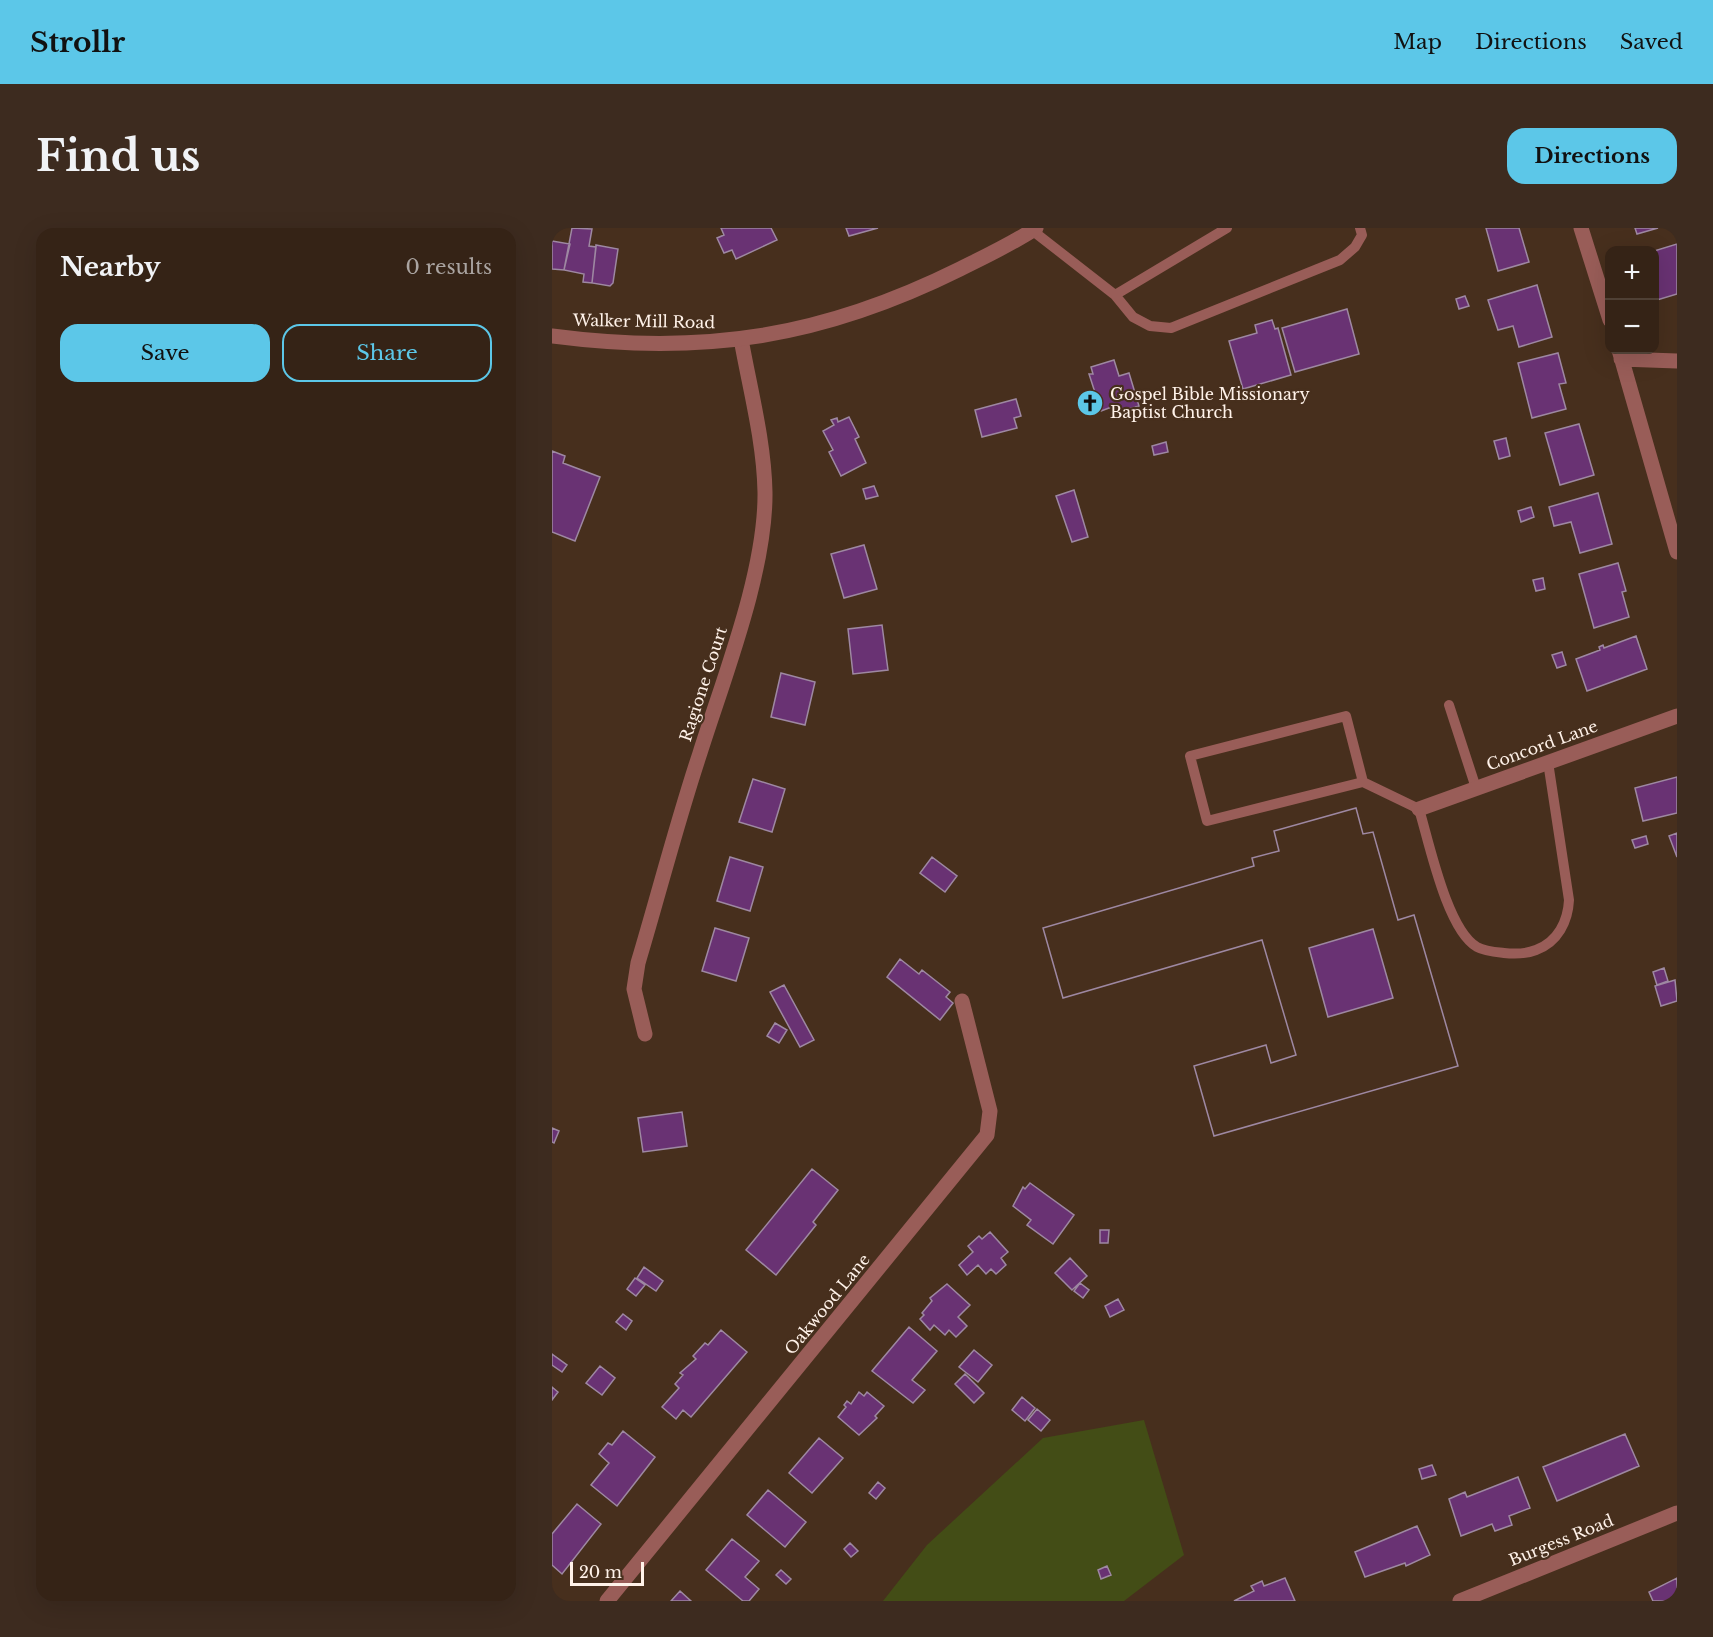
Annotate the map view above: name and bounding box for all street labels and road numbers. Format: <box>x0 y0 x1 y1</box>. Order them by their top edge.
street label: Walker Mill Road <box>572 310 715 332</box>
street label: Ragione Court <box>675 624 731 744</box>
street label: Concord Lane <box>1484 716 1600 774</box>
street label: Oakwood Lane <box>780 1249 874 1359</box>
street label: Burgess Road <box>1506 1510 1616 1570</box>

